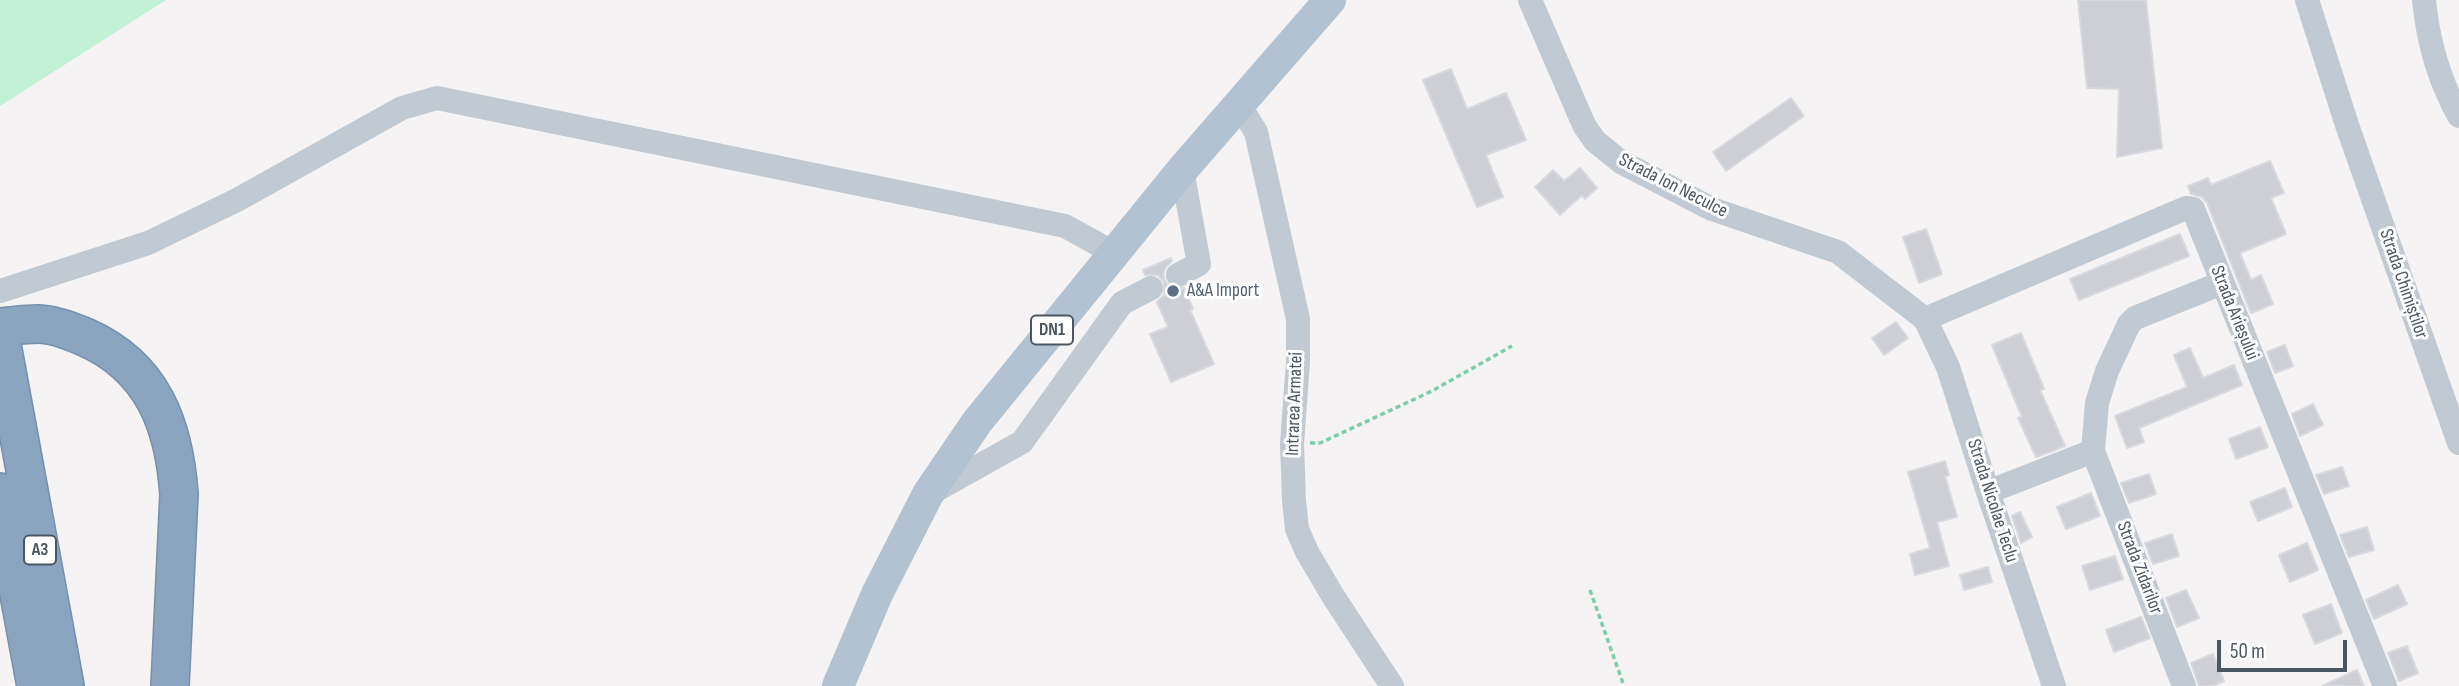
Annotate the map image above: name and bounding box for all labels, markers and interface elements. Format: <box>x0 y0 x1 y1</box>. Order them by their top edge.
street label: Strada Ion Neculce <box>1615 149 1731 223</box>
street label: Strada Chimiștilor <box>2374 226 2432 342</box>
street label: Strada Arieșului <box>2205 263 2263 363</box>
place label: A&A Import <box>1187 280 1259 302</box>
marker: A&A Import <box>1165 283 1181 299</box>
road number: DN1 <box>1031 316 1073 344</box>
street label: Intrarea Armatei <box>1282 352 1308 456</box>
street label: Strada Nicolae Teclu <box>1961 437 2023 565</box>
street label: Strada Zidarilor <box>2111 519 2167 617</box>
road number: A3 <box>24 536 56 564</box>
scale bar <box>2221 626 2350 670</box>
text: 50 m <box>2230 639 2265 664</box>

